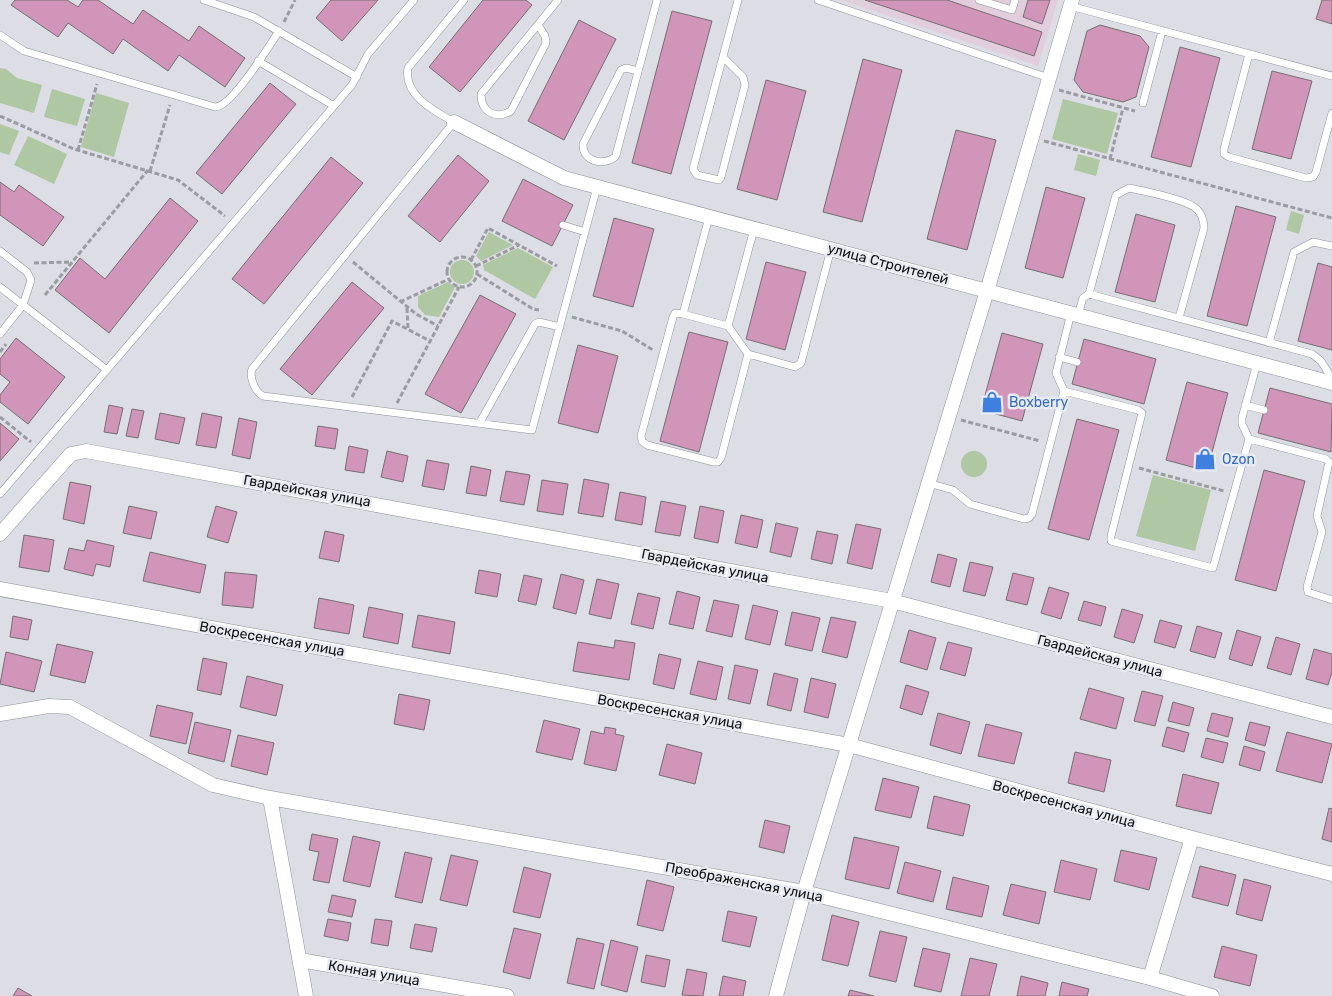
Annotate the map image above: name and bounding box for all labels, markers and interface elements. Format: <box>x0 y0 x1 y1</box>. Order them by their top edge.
street label: улица Строителей <box>826 240 950 288</box>
shop icon: Boxberry <box>979 389 1005 415</box>
place label: Boxberry <box>1009 394 1069 411</box>
shop icon: Ozon <box>1192 446 1218 472</box>
place label: Ozon <box>1222 451 1255 468</box>
street label: Гвардейская улица <box>242 471 372 511</box>
street label: Гвардейская улица <box>640 545 770 587</box>
street label: Воскресенская улица <box>198 618 346 660</box>
street label: Гвардейская улица <box>1035 631 1165 681</box>
street label: Воскресенская улица <box>596 691 744 733</box>
street label: Воскресенская улица <box>991 777 1137 831</box>
street label: Преображенская улица <box>664 858 824 906</box>
street label: Конная улица <box>327 957 421 989</box>

